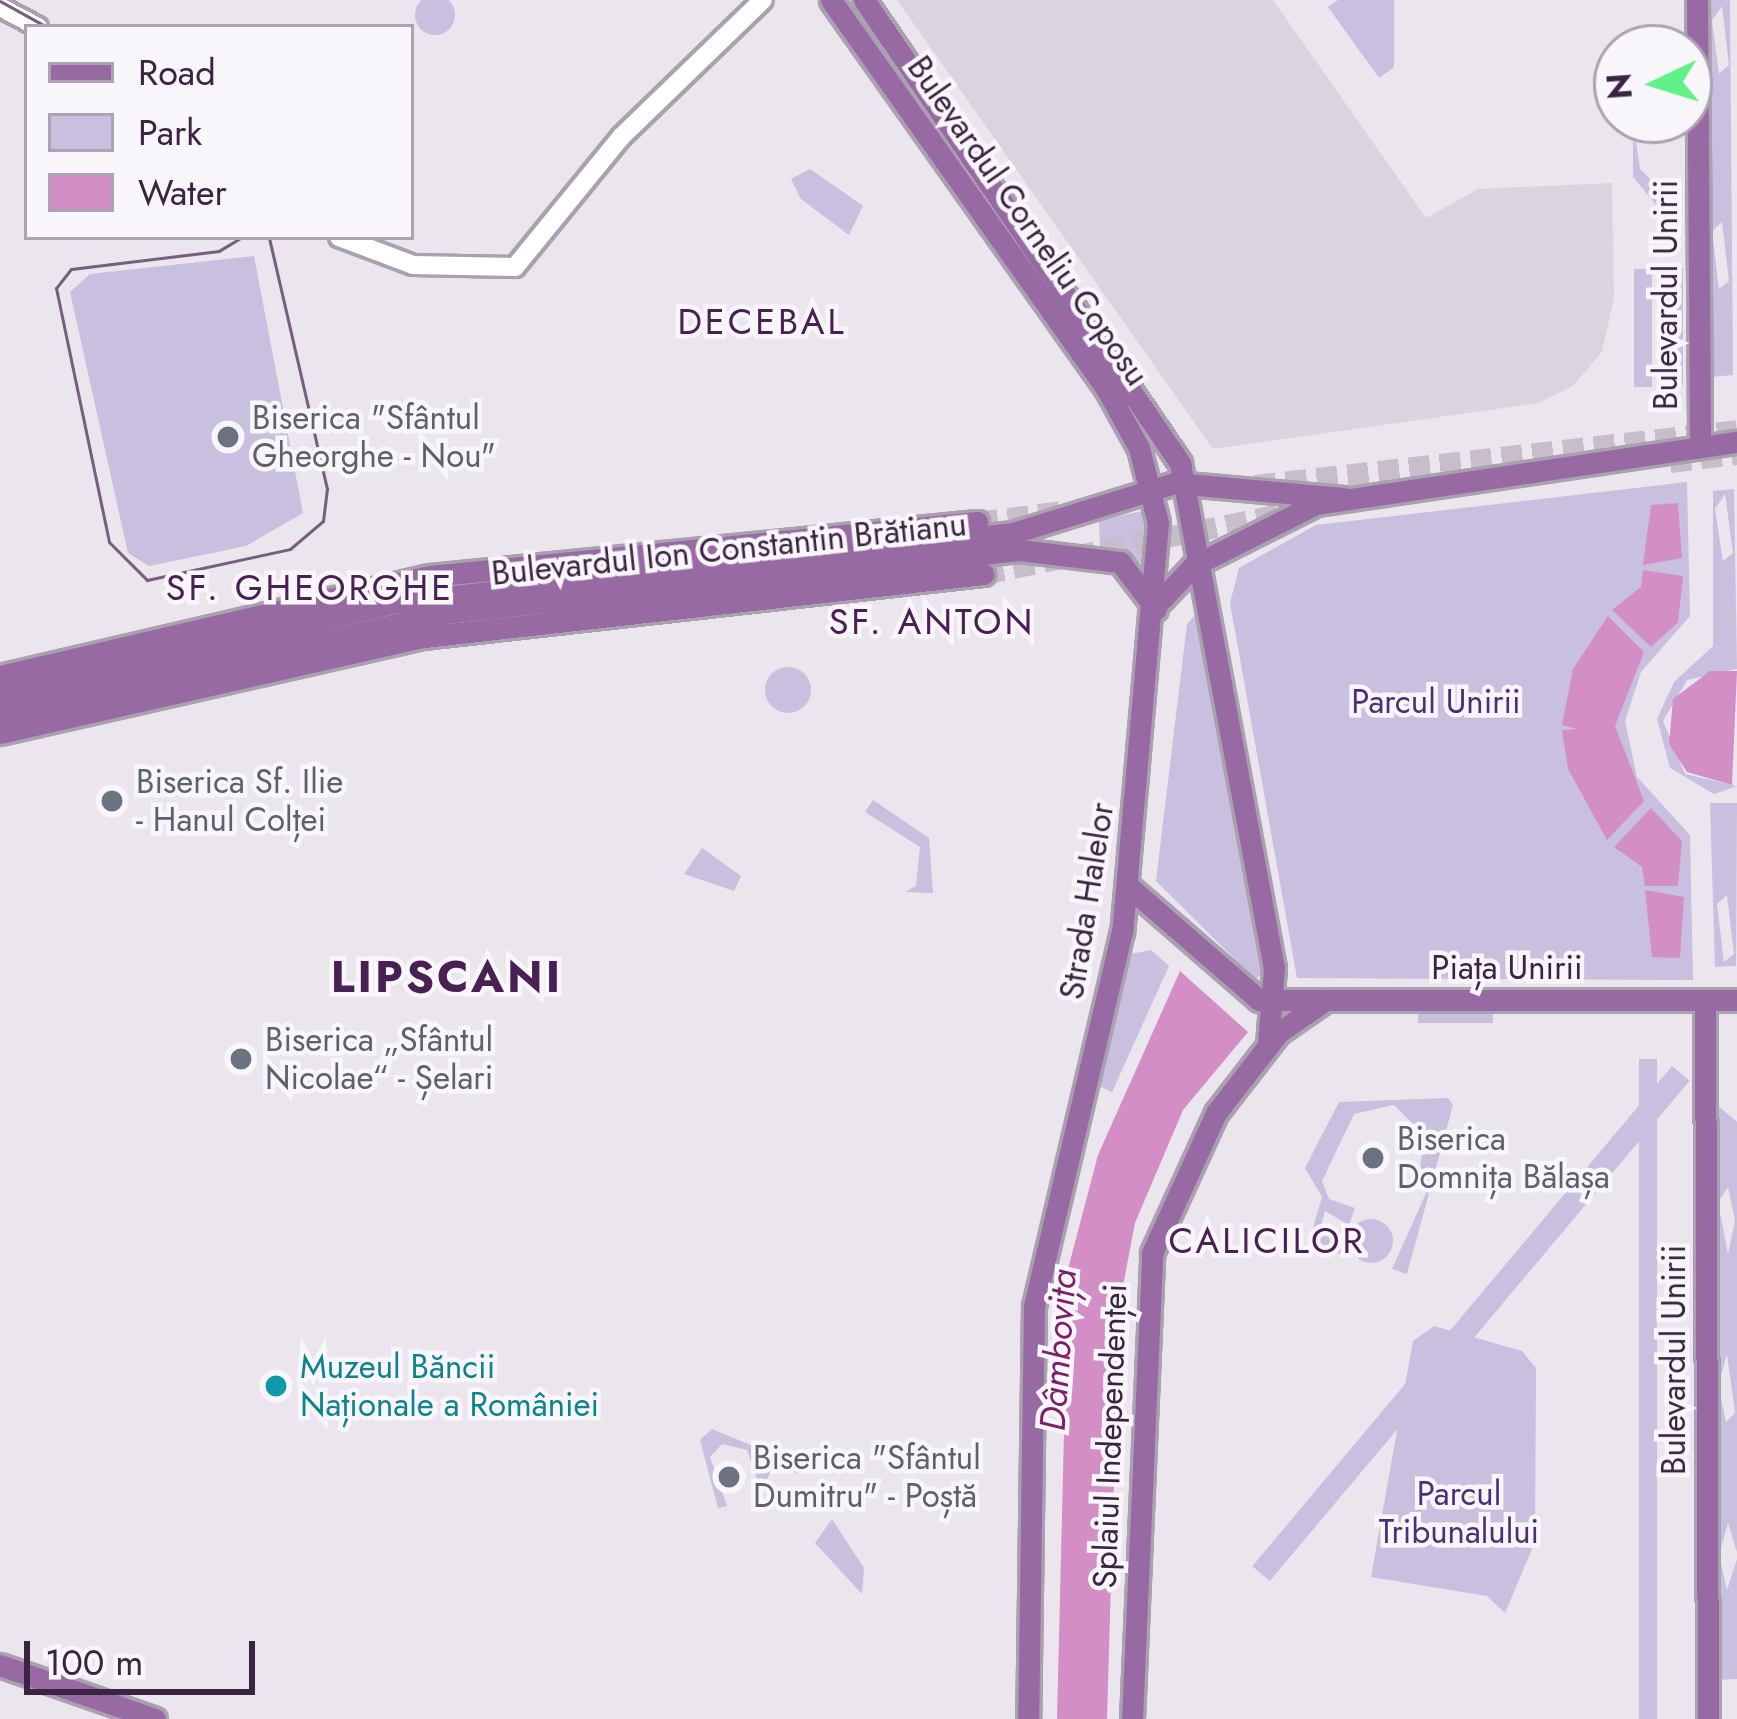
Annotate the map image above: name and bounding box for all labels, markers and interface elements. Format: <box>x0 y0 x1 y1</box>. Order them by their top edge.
legend <box>24 24 414 240</box>
north arrow <box>1593 24 1713 144</box>
text: Road <box>138 46 216 98</box>
street label: Bulevardul Corneliu Coposu <box>899 49 1157 393</box>
text: N <box>1595 72 1644 101</box>
text: Park <box>138 106 202 158</box>
text: Water <box>138 166 227 218</box>
street label: Bulevardul Unirii <box>1646 180 1686 410</box>
district label: DECEBAL <box>677 300 847 344</box>
place label: Biserica "Sfântul Gheorghe - Nou" <box>252 398 496 476</box>
marker: Biserica "Sfântul Gheorghe - Nou" <box>215 424 241 450</box>
street label: Bulevardul Ion Constantin Brătianu <box>490 504 968 594</box>
district label: SF. GHEORGHE <box>166 566 454 610</box>
district label: SF. ANTON <box>829 600 1035 644</box>
park label: Parcul Unirii <box>1351 682 1521 722</box>
place label: Biserica Sf. Ilie - Hanul Colței <box>136 762 343 840</box>
marker: Biserica Sf. Ilie - Hanul Colței <box>99 788 125 814</box>
street label: Strada Halelor <box>1052 800 1122 1002</box>
street label: Piața Unirii <box>1431 948 1583 988</box>
district label: LIPSCANI <box>331 950 563 1004</box>
place label: Biserica „Sfântul Nicolae“ - Șelari <box>265 1020 493 1098</box>
marker: Biserica „Sfântul Nicolae“ - Șelari <box>228 1046 254 1072</box>
place label: Biserica Domnița Bălașa <box>1397 1119 1610 1197</box>
marker: Biserica Domnița Bălașa <box>1360 1145 1386 1171</box>
district label: CALICILOR <box>1168 1219 1366 1263</box>
street label: Bulevardul Unirii <box>1654 1245 1694 1475</box>
water label: Dâmbovița <box>1031 1268 1085 1432</box>
street label: Splaiul Independenței <box>1085 1283 1135 1589</box>
place label: Muzeul Băncii Naționale a României <box>300 1347 599 1425</box>
marker: Muzeul Băncii Naționale a României <box>263 1373 289 1399</box>
place label: Biserica "Sfântul Dumitru" - Poștă <box>753 1438 981 1516</box>
marker: Biserica "Sfântul Dumitru" - Poștă <box>716 1464 742 1490</box>
park label: Parcul Tribunalului <box>1379 1474 1539 1552</box>
scale bar <box>30 1617 261 1691</box>
text: 100 m <box>45 1636 143 1688</box>

